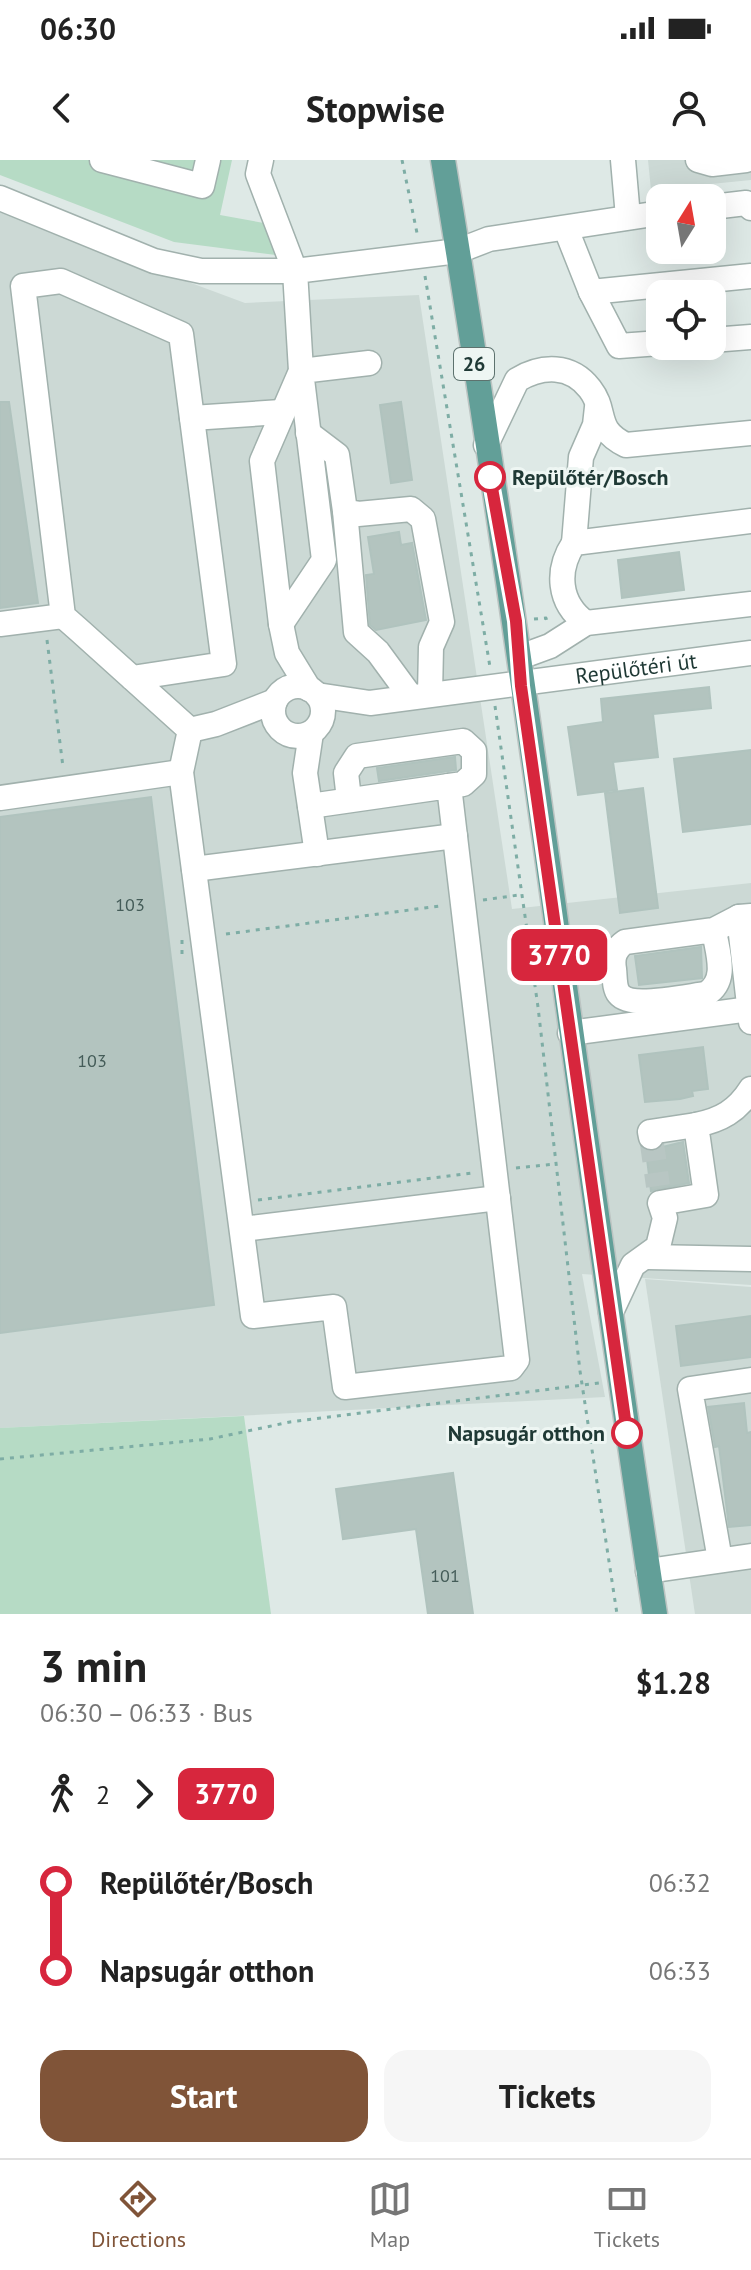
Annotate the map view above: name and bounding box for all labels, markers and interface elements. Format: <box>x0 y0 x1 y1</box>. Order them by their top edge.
text: 06:30 <box>40 9 116 48</box>
text: Stopwise <box>306 85 445 132</box>
icon: back <box>40 86 84 130</box>
icon: person <box>667 86 711 130</box>
north arrow <box>646 184 726 264</box>
map controls <box>646 184 726 360</box>
button: locate <box>646 280 726 360</box>
road number: 26 <box>454 348 494 380</box>
marker: Repülőtér/Bosch <box>475 462 505 492</box>
place label: Repülőtér/Bosch <box>512 463 668 491</box>
street label: Repülőtéri út <box>574 646 699 690</box>
house number: 103 <box>115 893 145 916</box>
line badge: 3770 <box>503 929 615 981</box>
text: 3770 <box>527 936 591 973</box>
house number: 103 <box>77 1049 107 1072</box>
marker: Napsugár otthon <box>612 1418 642 1448</box>
place label: Napsugár otthon <box>448 1419 605 1447</box>
house number: 101 <box>430 1564 460 1587</box>
text: 3 min <box>40 1637 147 1694</box>
text: $1.28 <box>636 1663 711 1702</box>
text: 06:30 – 06:33 · Bus <box>40 1696 253 1729</box>
icon: walk <box>40 1772 84 1816</box>
icon: forward <box>122 1772 166 1816</box>
text: 3770 <box>194 1775 258 1812</box>
text: 2 <box>96 1778 110 1811</box>
text: Repülőtér/Bosch <box>100 1863 313 1902</box>
text: 06:32 <box>649 1866 711 1899</box>
text: Napsugár otthon <box>100 1951 314 1990</box>
text: 06:33 <box>649 1954 711 1987</box>
button: Start <box>40 2050 368 2142</box>
button: Tickets <box>384 2050 711 2142</box>
tab: Directions <box>91 2177 186 2253</box>
tab: Map <box>368 2177 412 2253</box>
tab: Tickets <box>594 2177 660 2253</box>

